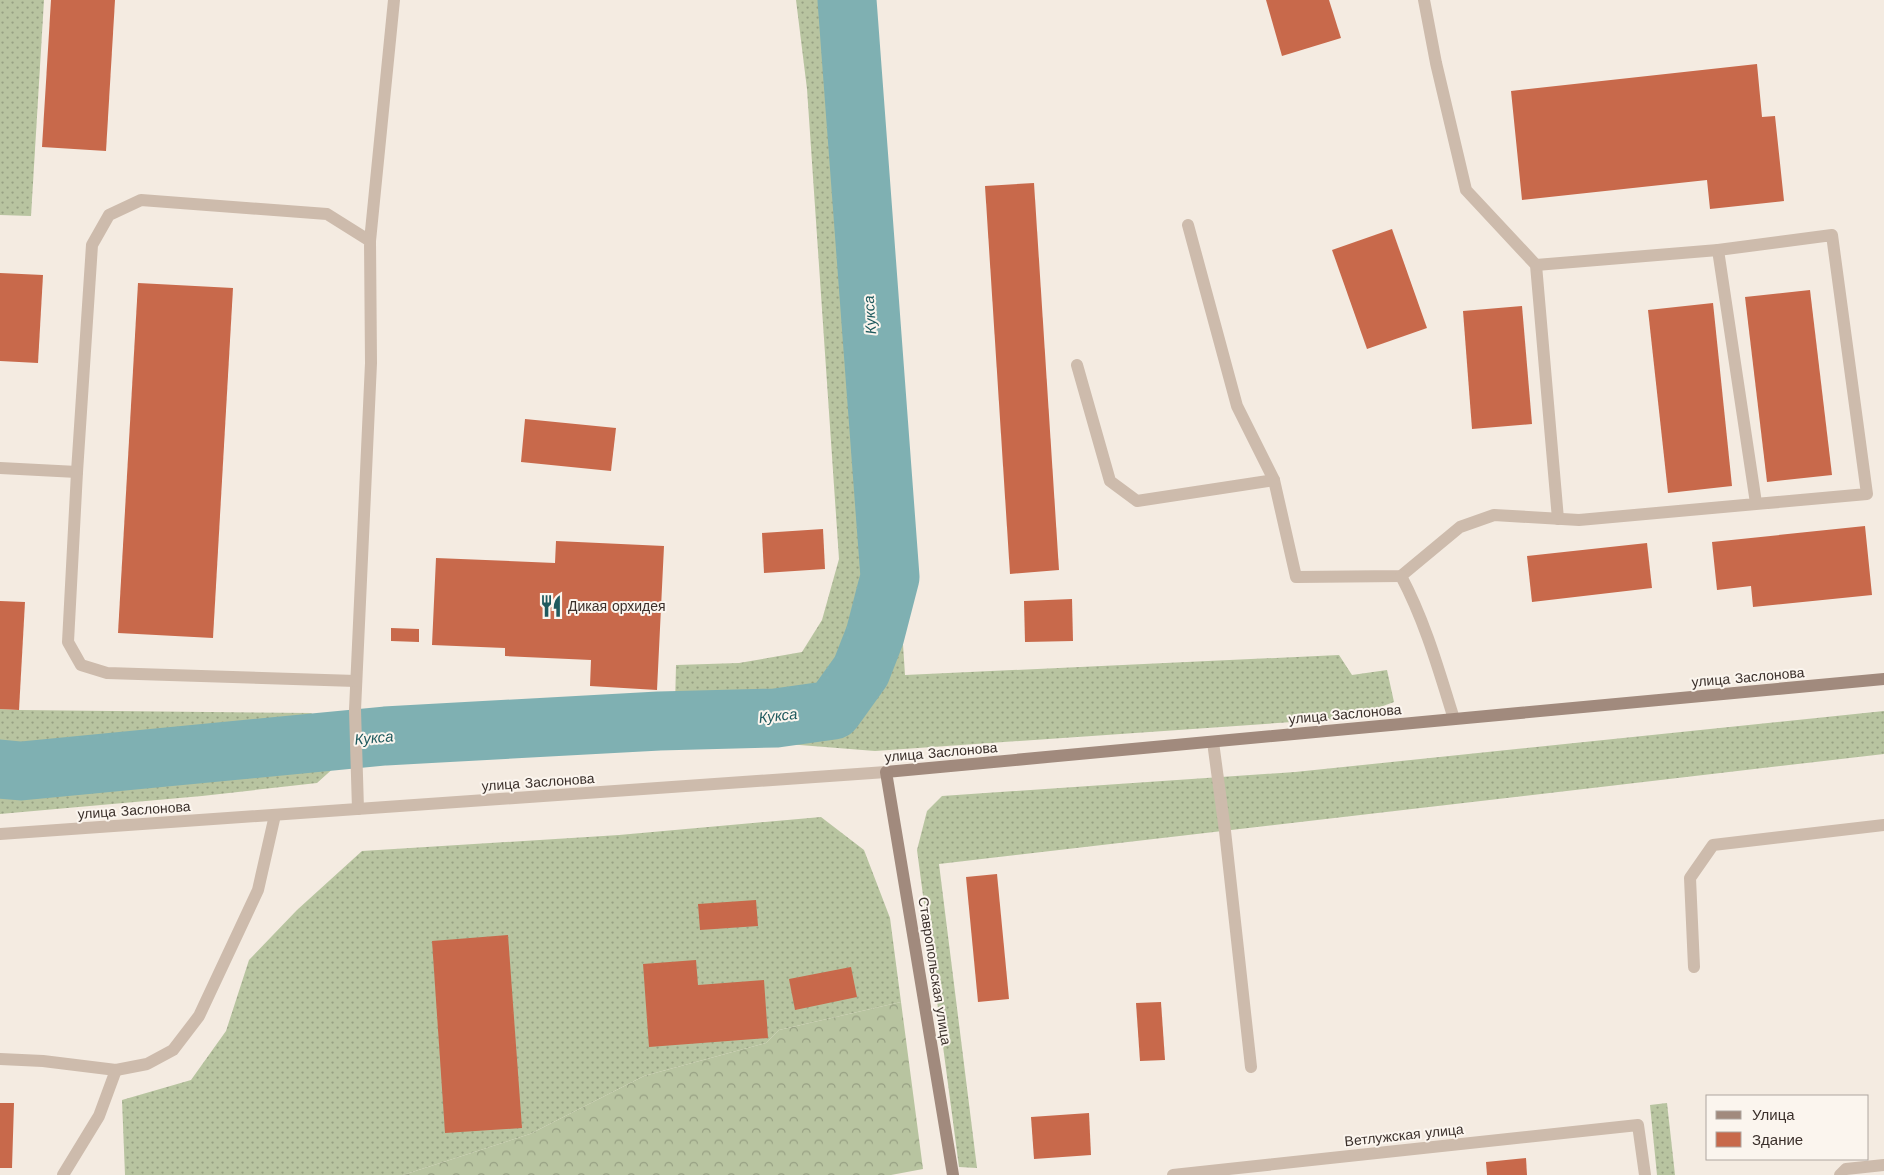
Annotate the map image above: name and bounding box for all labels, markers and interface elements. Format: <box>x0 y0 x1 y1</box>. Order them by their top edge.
water label: Кукса <box>860 295 880 335</box>
restaurant icon: Дикая орхидея <box>538 593 564 619</box>
place label: Дикая орхидея <box>568 598 666 614</box>
street label: улица Заслонова <box>1691 664 1805 690</box>
street label: улица Заслонова <box>1288 701 1402 727</box>
water label: Кукса <box>758 705 798 727</box>
water label: Кукса <box>354 727 394 749</box>
street label: улица Заслонова <box>884 739 998 765</box>
street label: улица Заслонова <box>481 770 595 794</box>
street label: улица Заслонова <box>77 798 191 822</box>
street label: Ставропольская улица <box>915 896 955 1046</box>
legend <box>1706 1095 1869 1160</box>
text: Улица <box>1752 1106 1795 1124</box>
street label: Ветлужская улица <box>1344 1121 1464 1149</box>
text: Здание <box>1752 1131 1803 1149</box>

